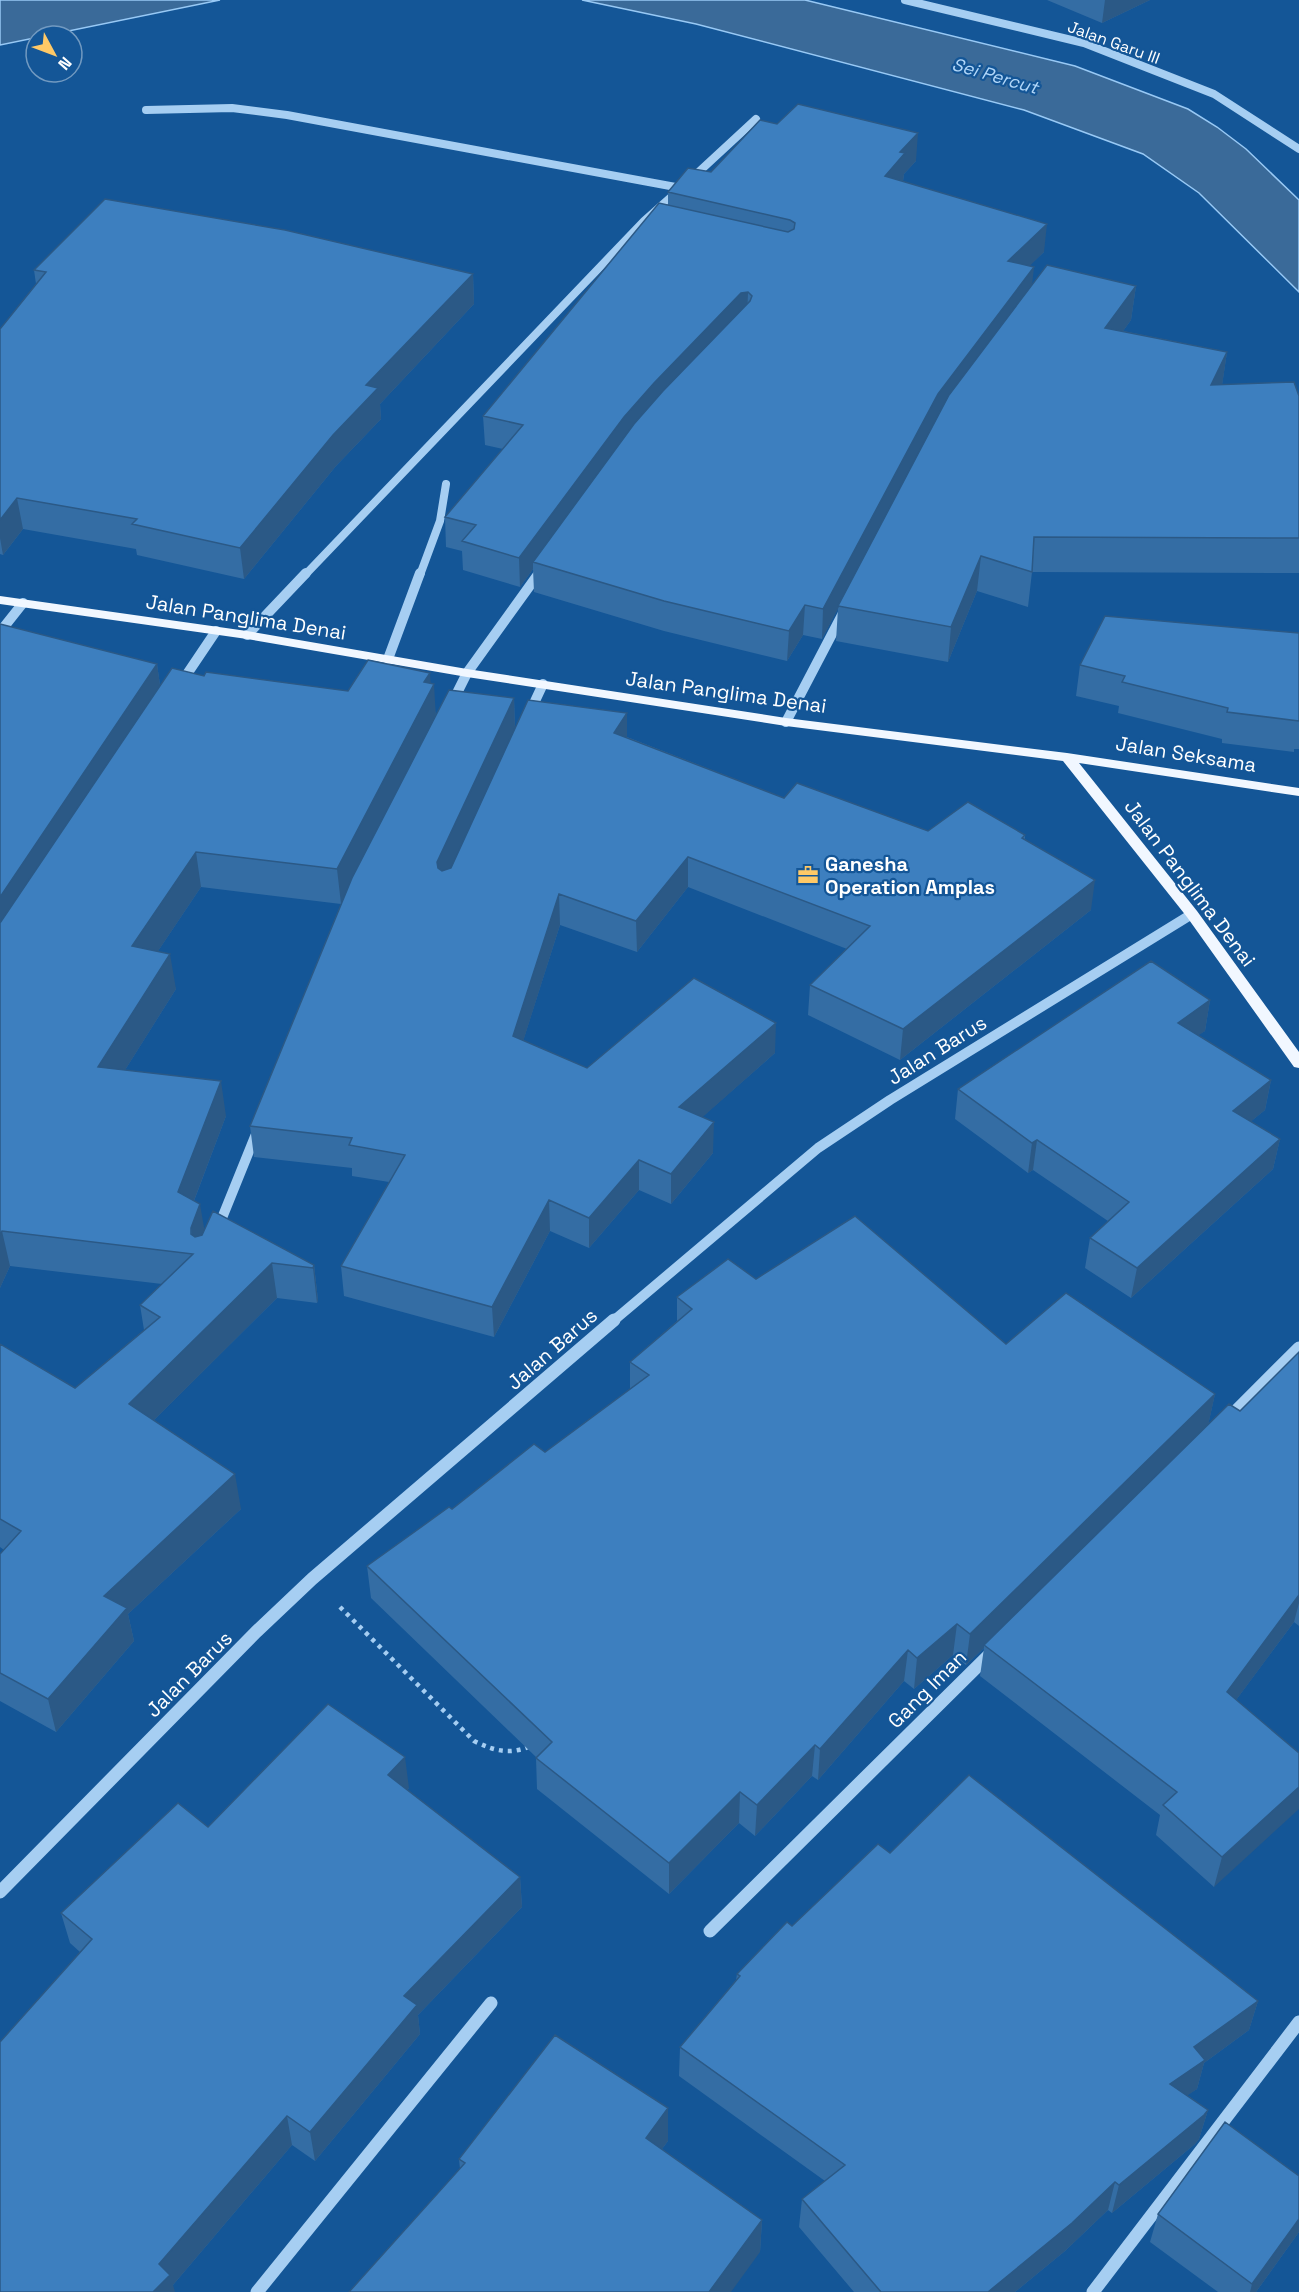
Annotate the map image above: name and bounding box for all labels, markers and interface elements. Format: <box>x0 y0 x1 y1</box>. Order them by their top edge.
street label: Jalan Garu III <box>1065 16 1163 69</box>
north arrow <box>24 24 84 84</box>
water label: Sei Percut <box>949 52 1042 99</box>
text: N <box>53 53 76 74</box>
street label: Jalan Panglima Denai <box>144 588 348 646</box>
street label: Jalan Panglima Denai <box>624 665 828 719</box>
street label: Jalan Seksama <box>1114 730 1258 778</box>
street label: Jalan Panglima Denai <box>1119 794 1261 972</box>
place label: Ganesha Operation Amplas <box>825 851 995 900</box>
office icon: Ganesha Operation Amplas <box>796 863 820 887</box>
street label: Jalan Barus <box>883 1009 991 1091</box>
street label: Jalan Barus <box>501 1303 603 1395</box>
street label: Jalan Barus <box>140 1625 238 1723</box>
street label: Gang Iman <box>882 1644 972 1734</box>

